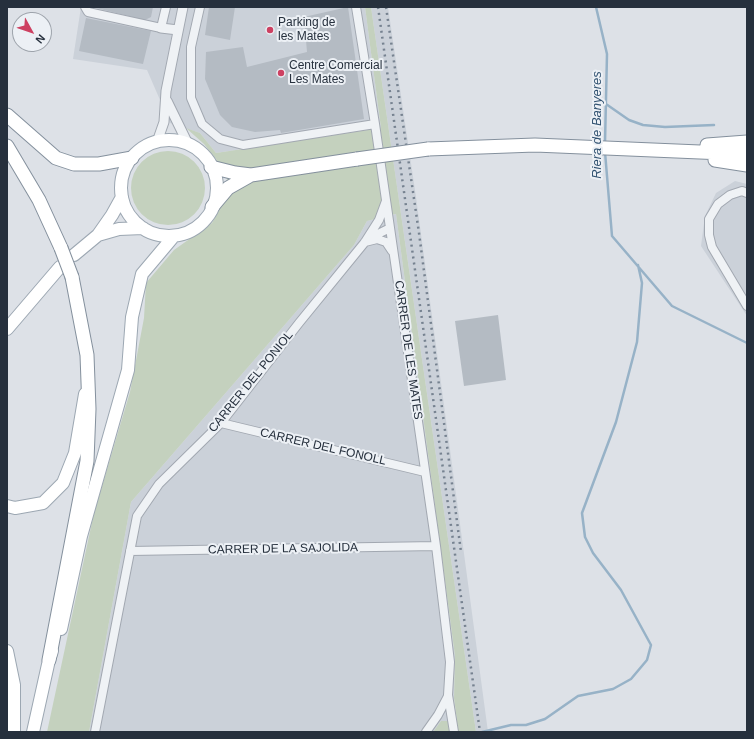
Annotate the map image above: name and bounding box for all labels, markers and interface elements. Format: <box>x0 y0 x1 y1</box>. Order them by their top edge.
north arrow <box>12 12 52 52</box>
place label: Parking de les Mates <box>278 16 335 44</box>
marker: Parking de les Mates <box>265 25 275 35</box>
text: N <box>33 32 48 46</box>
place label: Centre Comercial Les Mates <box>289 59 382 87</box>
marker: Centre Comercial Les Mates <box>276 68 286 78</box>
water label: Riera de Banyeres <box>589 71 605 179</box>
street label: CARRER DE LES MATES <box>391 279 425 421</box>
street label: CARRER DEL PONIOL <box>206 328 296 436</box>
street label: CARRER DEL FONOLL <box>259 426 387 468</box>
street label: CARRER DE LA SAJOLIDA <box>208 540 358 558</box>

